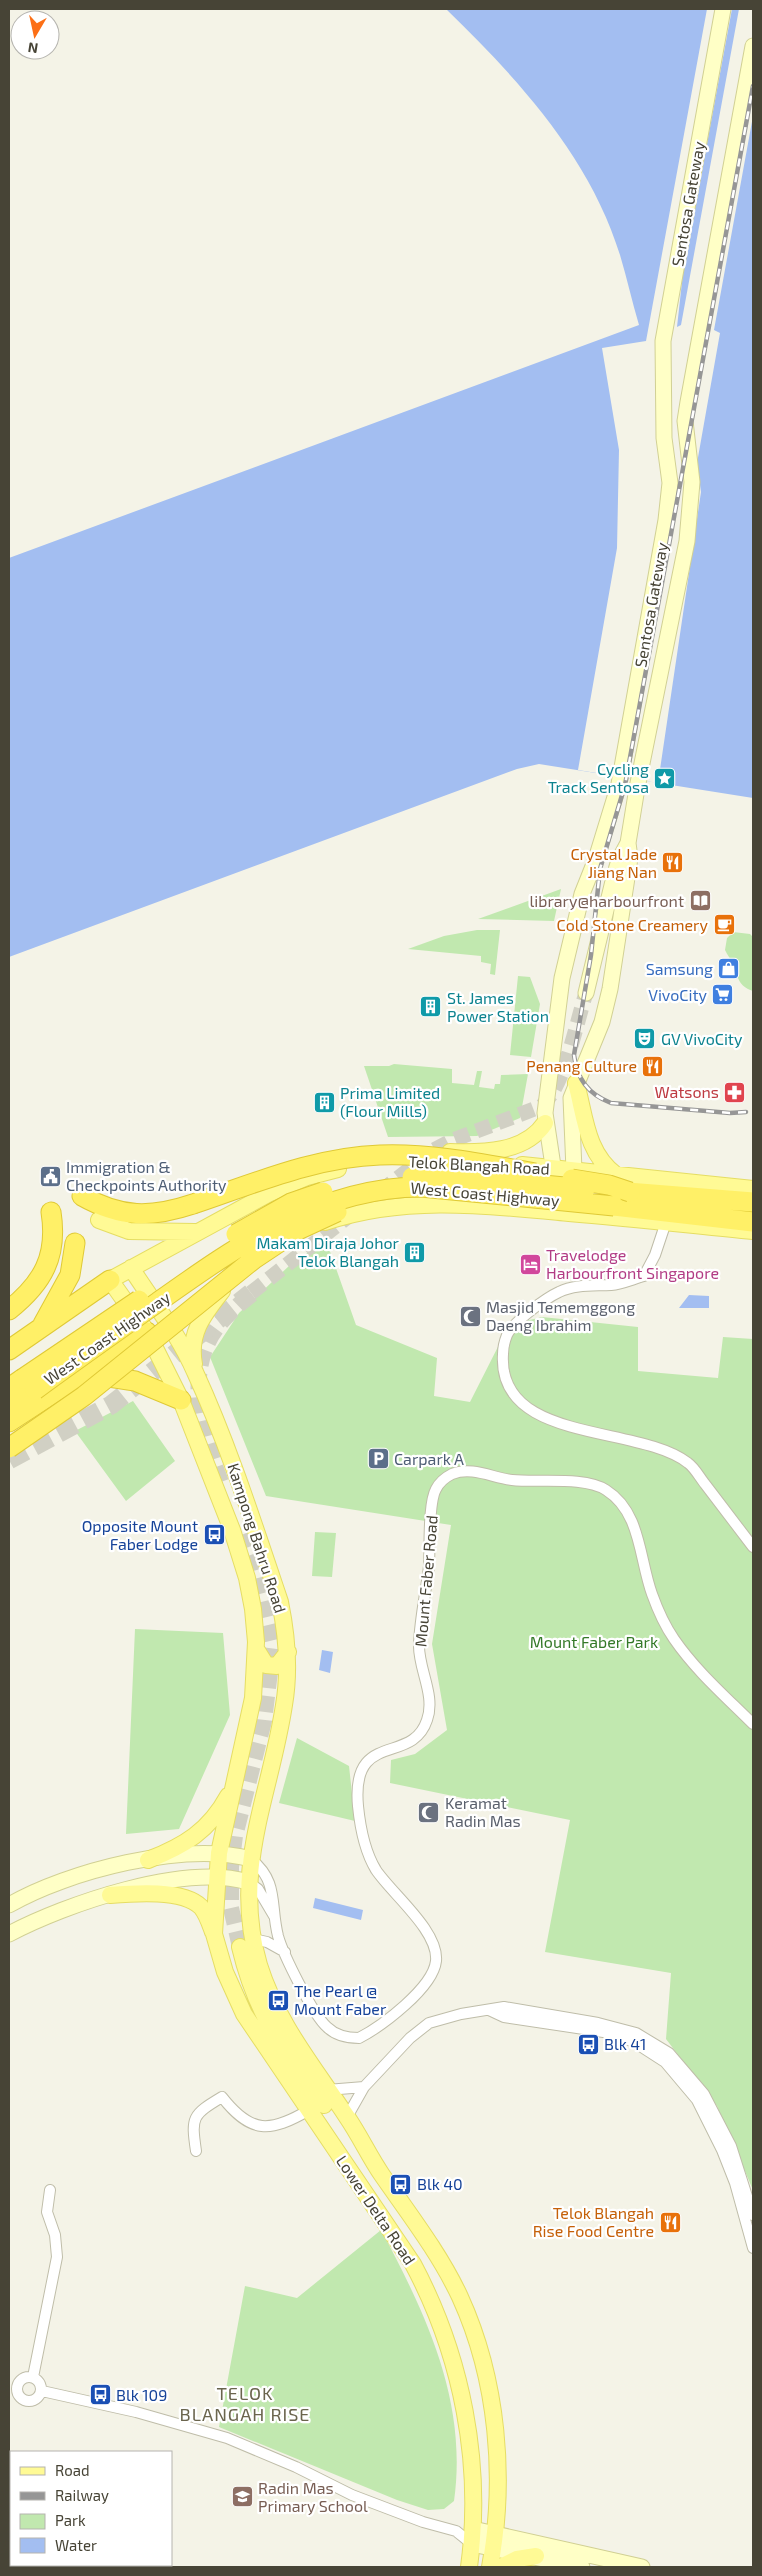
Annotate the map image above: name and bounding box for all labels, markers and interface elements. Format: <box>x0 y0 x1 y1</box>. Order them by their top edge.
north arrow <box>10 10 60 60</box>
text: N <box>27 39 39 58</box>
street label: Sentosa Gateway <box>667 139 708 268</box>
street label: Sentosa Gateway <box>630 540 671 669</box>
place label: Cycling Track Sentosa <box>548 759 649 796</box>
place icon: Cycling Track Sentosa <box>653 766 677 790</box>
place label: Crystal Jade Jiang Nan <box>570 844 657 881</box>
restaurant icon: Crystal Jade Jiang Nan <box>661 851 685 875</box>
library icon: library@harbourfront <box>688 889 712 913</box>
place label: library@harbourfront <box>530 891 684 910</box>
cafe icon: Cold Stone Creamery <box>712 913 736 937</box>
place label: Cold Stone Creamery <box>557 915 709 934</box>
shop icon: Samsung <box>717 957 741 981</box>
place label: Samsung <box>646 959 713 978</box>
supermarket icon: VivoCity <box>711 983 735 1007</box>
place label: VivoCity <box>648 985 708 1004</box>
place label: St. James Power Station <box>447 988 549 1025</box>
building icon: St. James Power Station <box>419 995 443 1019</box>
theatre icon: GV VivoCity <box>633 1027 657 1051</box>
place label: GV VivoCity <box>661 1029 743 1048</box>
restaurant icon: Penang Culture <box>641 1054 665 1078</box>
place label: Penang Culture <box>526 1056 637 1075</box>
pharmacy icon: Watsons <box>723 1080 747 1104</box>
place label: Watsons <box>655 1082 719 1101</box>
place label: Prima Limited (Flour Mills) <box>340 1083 440 1120</box>
building icon: Prima Limited (Flour Mills) <box>312 1090 336 1114</box>
street label: Telok Blangah Road <box>408 1151 550 1178</box>
place label: Immigration & Checkpoints Authority <box>66 1157 227 1194</box>
public building icon: Immigration & Checkpoints Authority <box>38 1164 62 1188</box>
street label: West Coast Highway <box>410 1178 561 1210</box>
place label: Makam Diraja Johor Telok Blangah <box>257 1233 400 1270</box>
building icon: Makam Diraja Johor Telok Blangah <box>403 1240 427 1264</box>
place label: Travelodge Harbourfront Singapore <box>546 1245 719 1282</box>
hotel icon: Travelodge Harbourfront Singapore <box>518 1252 542 1276</box>
street label: West Coast Highway <box>40 1287 174 1388</box>
place label: Masjid Tememggong Daeng Ibrahim <box>486 1297 635 1334</box>
mosque icon: Masjid Tememggong Daeng Ibrahim <box>458 1304 482 1328</box>
parking icon: Carpark A <box>366 1447 390 1471</box>
place label: Carpark A <box>394 1449 464 1468</box>
street label: Kampong Bahru Road <box>224 1461 291 1615</box>
street label: Mount Faber Road <box>410 1514 441 1648</box>
place label: Opposite Mount Faber Lodge <box>82 1516 198 1553</box>
bus stop icon: Opposite Mount Faber Lodge <box>202 1523 226 1547</box>
park label: Mount Faber Park <box>530 1632 658 1651</box>
place label: Keramat Radin Mas <box>445 1793 521 1830</box>
mosque icon: Keramat Radin Mas <box>417 1800 441 1824</box>
place label: The Pearl @ Mount Faber <box>294 1981 387 2018</box>
bus stop icon: The Pearl @ Mount Faber <box>266 1988 290 2012</box>
bus stop icon: Blk 41 <box>576 2032 600 2056</box>
place label: Blk 41 <box>604 2034 646 2053</box>
street label: Lower Delta Road <box>333 2151 420 2268</box>
bus stop icon: Blk 40 <box>389 2172 413 2196</box>
place label: Blk 40 <box>417 2174 463 2193</box>
place label: Telok Blangah Rise Food Centre <box>533 2203 654 2240</box>
restaurant icon: Telok Blangah Rise Food Centre <box>658 2210 682 2234</box>
district label: TELOK BLANGAH RISE <box>180 2382 310 2425</box>
bus stop icon: Blk 109 <box>88 2383 112 2407</box>
place label: Blk 109 <box>116 2385 167 2404</box>
legend <box>10 2451 172 2566</box>
text: Road <box>55 2461 90 2479</box>
place label: Radin Mas Primary School <box>258 2478 368 2515</box>
school or university icon: Radin Mas Primary School <box>230 2485 254 2509</box>
text: Railway <box>55 2486 109 2504</box>
text: Park <box>55 2511 86 2529</box>
text: Water <box>55 2536 97 2554</box>

